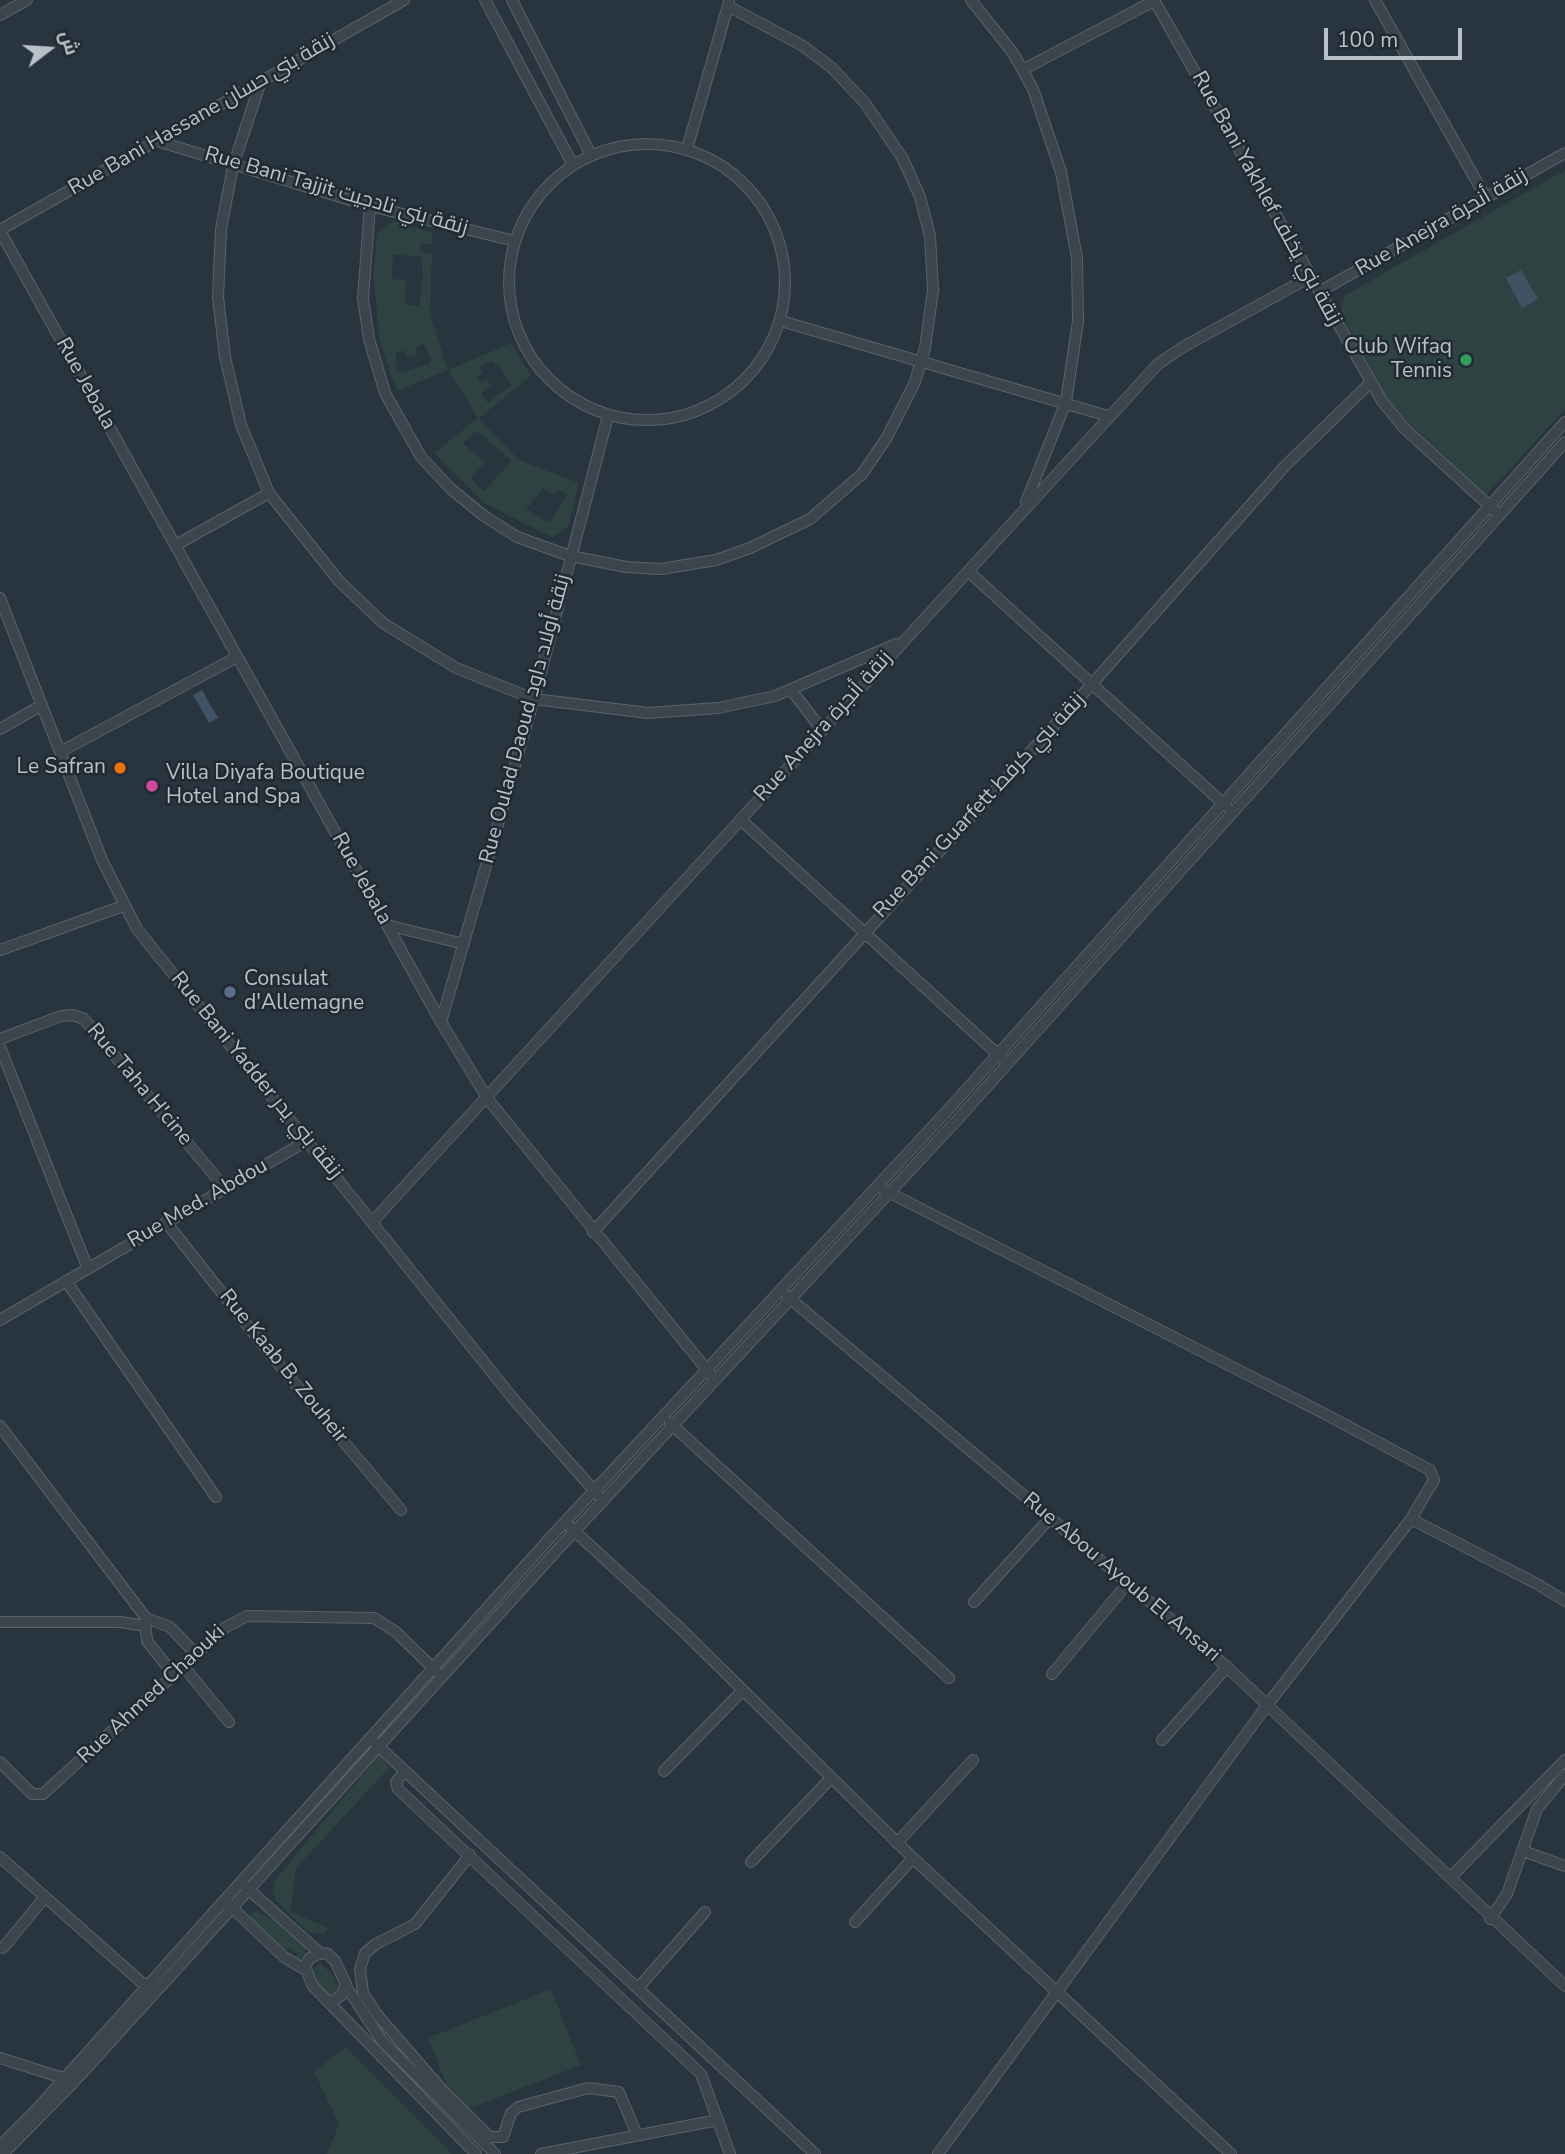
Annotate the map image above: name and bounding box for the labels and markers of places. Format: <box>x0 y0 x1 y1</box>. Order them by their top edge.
place label: Club Wifaq Tennis <box>1344 335 1452 385</box>
marker: Club Wifaq Tennis <box>1458 352 1474 368</box>
place label: Le Safran <box>17 755 106 781</box>
marker: Le Safran <box>112 760 128 776</box>
place label: Villa Diyafa Boutique Hotel and Spa <box>166 761 365 811</box>
marker: Villa Diyafa Boutique Hotel and Spa <box>144 778 160 794</box>
place label: Consulat d'Allemagne <box>244 967 364 1017</box>
marker: Consulat d'Allemagne <box>222 984 238 1000</box>

